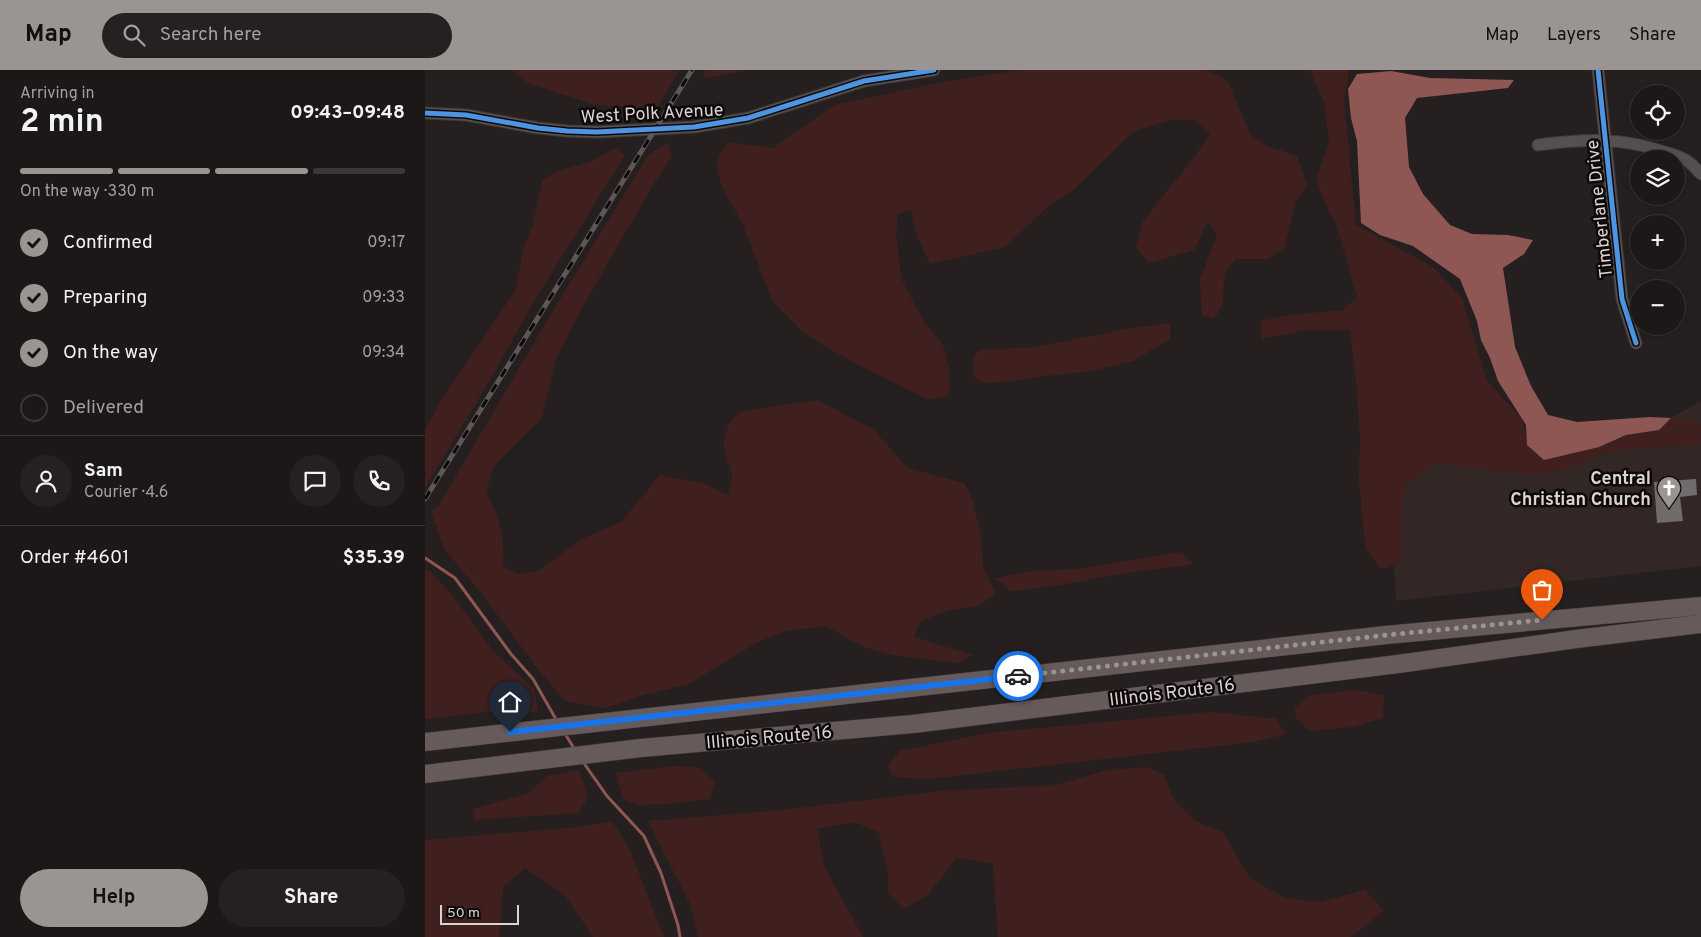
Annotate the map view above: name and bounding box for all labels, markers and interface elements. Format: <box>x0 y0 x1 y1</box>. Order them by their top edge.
search box <box>102 13 452 58</box>
text: Map <box>25 20 72 50</box>
icon: search <box>120 21 148 49</box>
text: Search here <box>160 23 261 47</box>
text: Map <box>1485 24 1519 47</box>
text: Layers <box>1547 24 1601 47</box>
text: Share <box>1629 24 1676 47</box>
text: Arriving in <box>20 84 95 104</box>
map controls <box>1630 85 1685 335</box>
button: locate <box>1630 85 1685 140</box>
street label: West Polk Avenue <box>580 99 724 130</box>
text: 09:43–09:48 <box>290 101 405 125</box>
text: 2 min <box>20 103 104 143</box>
street label: Timberlane Drive <box>1582 139 1619 279</box>
button: layers <box>1630 150 1685 205</box>
text: On the way · 330 m <box>20 182 154 202</box>
button: + <box>1630 215 1685 270</box>
icon: check <box>20 229 48 257</box>
text: Confirmed <box>63 231 153 255</box>
text: 09:17 <box>367 233 405 253</box>
button: − <box>1630 280 1685 335</box>
icon: check <box>20 284 48 312</box>
text: Preparing <box>63 286 147 310</box>
text: 09:33 <box>362 288 405 308</box>
icon: check <box>20 339 48 367</box>
text: On the way <box>63 341 158 365</box>
text: 09:34 <box>362 343 405 363</box>
text: Delivered <box>63 396 144 420</box>
button: person <box>20 455 72 507</box>
button: chat <box>289 455 341 507</box>
button: phone <box>353 455 405 507</box>
text: Sam <box>84 459 123 483</box>
place label: Central Christian Church <box>1510 468 1651 512</box>
church icon: Central Christian Church <box>1656 475 1682 509</box>
text: Courier · 4.6 <box>84 483 168 503</box>
text: Order #4601 <box>20 546 129 570</box>
text: $35.39 <box>343 546 405 570</box>
pin <box>1521 569 1563 620</box>
icon: bag <box>1528 576 1556 604</box>
courier <box>993 651 1043 701</box>
icon: car <box>1004 662 1032 690</box>
street label: Illinois Route 16 <box>1108 674 1236 713</box>
pin <box>489 681 531 732</box>
icon: home <box>496 688 524 716</box>
street label: Illinois Route 16 <box>705 722 833 755</box>
button: Help <box>20 869 208 927</box>
button: Share <box>218 869 405 927</box>
scale bar <box>440 902 519 925</box>
text: 50 m <box>447 905 480 922</box>

